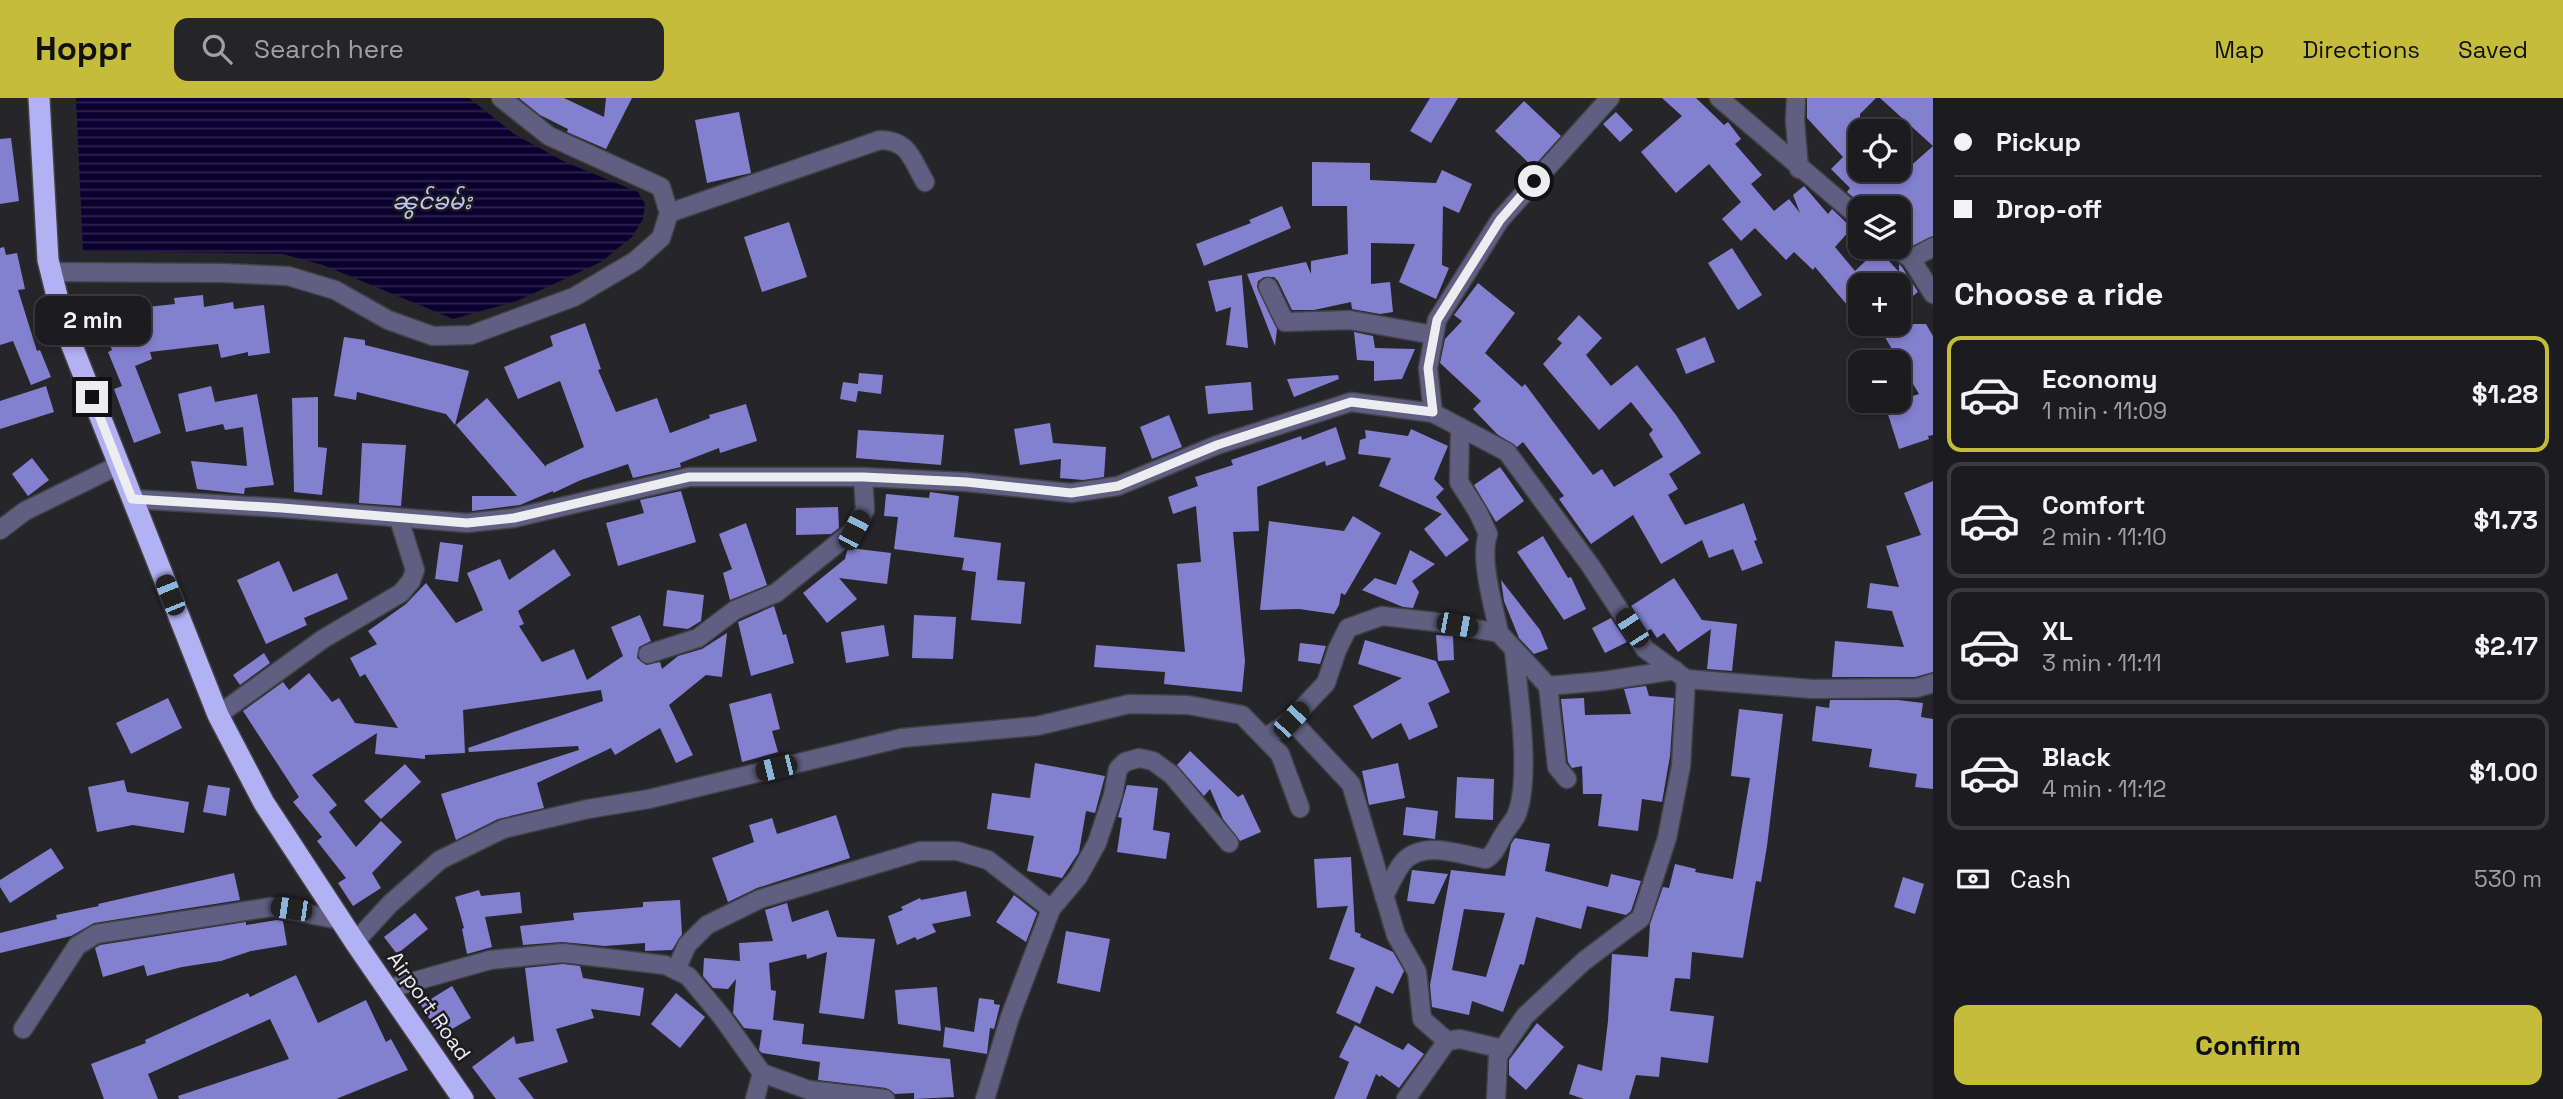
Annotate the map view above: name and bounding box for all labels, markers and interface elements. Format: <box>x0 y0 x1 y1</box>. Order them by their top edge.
search box <box>174 18 664 81</box>
text: Hoppr <box>35 28 132 70</box>
icon: search <box>198 30 236 68</box>
text: Search here <box>254 32 404 66</box>
text: Map <box>2214 34 2264 65</box>
text: Directions <box>2302 34 2420 65</box>
text: Saved <box>2458 34 2528 65</box>
map controls <box>1848 119 1911 413</box>
button: locate <box>1848 119 1911 182</box>
text: Pickup <box>1996 125 2081 159</box>
route start <box>1518 165 1550 197</box>
water label: ၼွင်ၶမ်း <box>392 185 474 219</box>
text: Drop-off <box>1996 192 2102 226</box>
button: layers <box>1848 196 1911 259</box>
button: + <box>1848 273 1911 336</box>
text: Choose a ride <box>1954 274 2164 314</box>
callout: 2 min <box>34 296 150 344</box>
text: 2 min <box>63 305 123 335</box>
button: − <box>1848 350 1911 413</box>
text: Economy <box>2042 362 2158 396</box>
icon: car <box>1958 363 2021 426</box>
text: $1.28 <box>2472 377 2538 411</box>
route end <box>76 381 108 413</box>
text: 1 min · 11:09 <box>2042 396 2167 426</box>
text: Comfort <box>2042 488 2145 522</box>
icon: car <box>1958 489 2021 552</box>
text: $1.73 <box>2473 503 2538 537</box>
car <box>835 507 874 553</box>
text: 2 min · 11:10 <box>2042 522 2167 552</box>
car <box>153 572 188 618</box>
car <box>1612 605 1653 651</box>
car <box>1435 611 1480 639</box>
text: XL <box>2042 614 2073 648</box>
icon: car <box>1958 615 2021 678</box>
text: $2.17 <box>2474 629 2538 663</box>
text: 3 min · 11:11 <box>2042 648 2162 678</box>
car <box>1269 697 1314 743</box>
text: Black <box>2042 740 2111 774</box>
icon: car <box>1958 741 2021 804</box>
car <box>754 753 799 783</box>
text: $1.00 <box>2469 755 2538 789</box>
text: 4 min · 11:12 <box>2042 774 2166 804</box>
icon: cash <box>1954 860 1992 898</box>
text: Cash <box>2010 862 2071 896</box>
text: 530 m <box>2474 864 2542 894</box>
car <box>269 896 314 922</box>
street label: Airport Road <box>382 946 477 1066</box>
button: Confirm <box>1954 1005 2542 1085</box>

